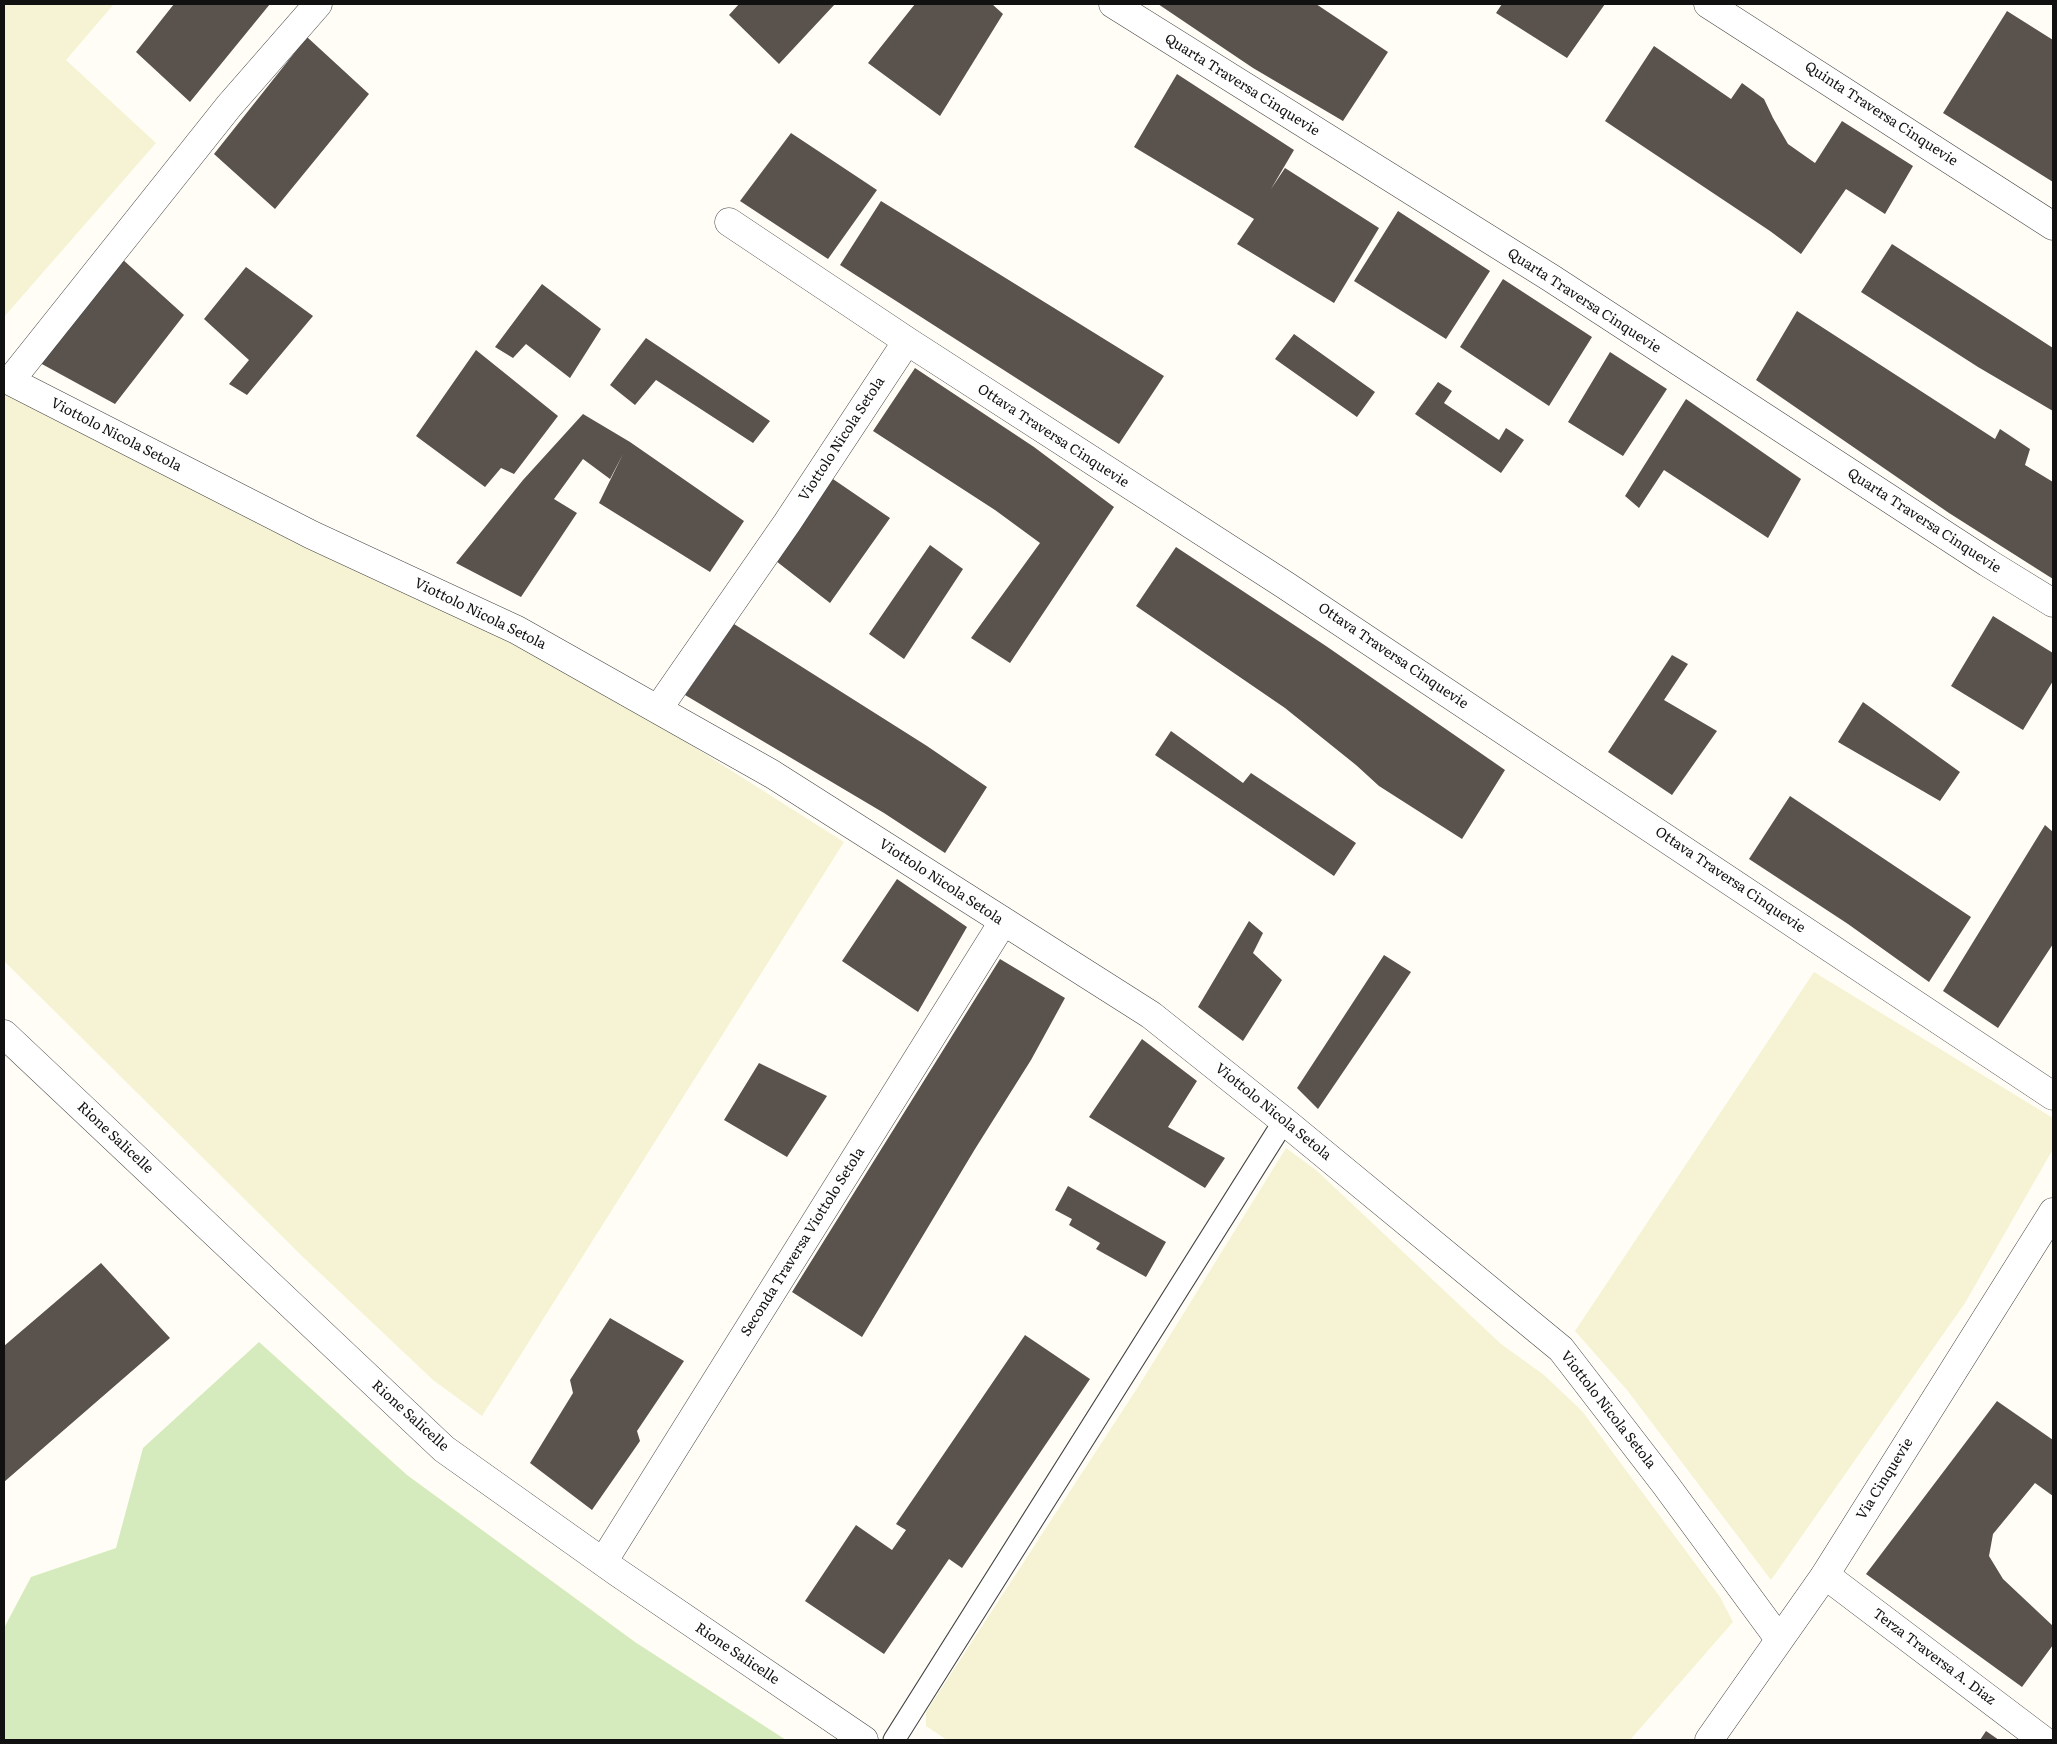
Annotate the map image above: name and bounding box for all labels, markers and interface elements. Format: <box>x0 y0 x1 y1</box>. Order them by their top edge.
street label: Quarta Traversa Cinquevie <box>1161 30 1323 140</box>
street label: Quinta Traversa Cinquevie <box>1801 58 1961 170</box>
street label: Quarta Traversa Cinquevie <box>1504 245 1664 357</box>
street label: Viottolo Nicola Setola <box>796 374 888 504</box>
street label: Ottava Traversa Cinquevie <box>974 381 1132 491</box>
street label: Viottolo Nicola Setola <box>48 395 184 475</box>
street label: Quarta Traversa Cinquevie <box>1844 465 2004 577</box>
street label: Viottolo Nicola Setola <box>411 575 549 653</box>
street label: Ottava Traversa Cinquevie <box>1315 599 1471 713</box>
street label: Ottava Traversa Cinquevie <box>1652 823 1808 937</box>
street label: Viottolo Nicola Setola <box>876 836 1006 928</box>
street label: Viottolo Nicola Setola <box>1211 1060 1335 1164</box>
street label: Rione Salicelle <box>74 1099 156 1177</box>
street label: Seconda Traversa Viottolo Setola <box>738 1144 868 1340</box>
street label: Viottolo Nicola Setola <box>1557 1348 1659 1472</box>
street label: Rione Salicelle <box>368 1377 452 1455</box>
street label: Via Cinquevie <box>1853 1435 1917 1523</box>
street label: Terza Traversa A. Diaz <box>1869 1605 1999 1709</box>
street label: Rione Salicelle <box>692 1620 782 1688</box>

